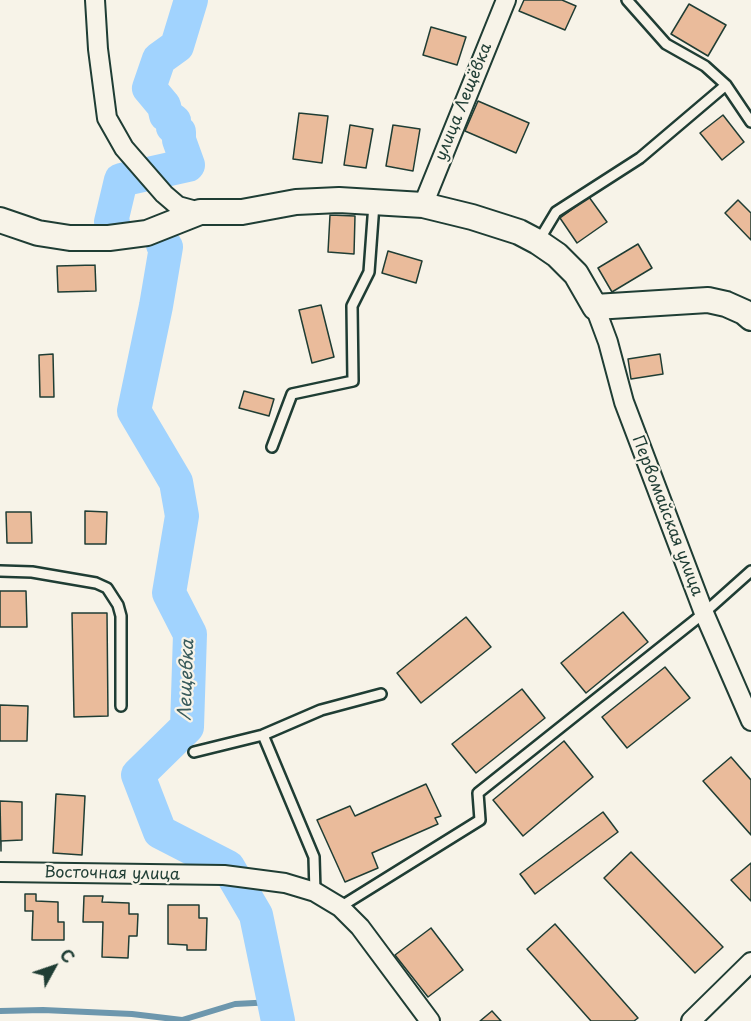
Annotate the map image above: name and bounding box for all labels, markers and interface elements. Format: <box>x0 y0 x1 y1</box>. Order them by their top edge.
street label: улица Лещёвка <box>432 40 496 164</box>
street label: Первомайская улица <box>627 433 707 599</box>
water label: Лещевка <box>175 639 199 721</box>
street label: Восточная улица <box>44 863 180 885</box>
north arrow <box>24 937 84 997</box>
text: С <box>55 943 81 968</box>

